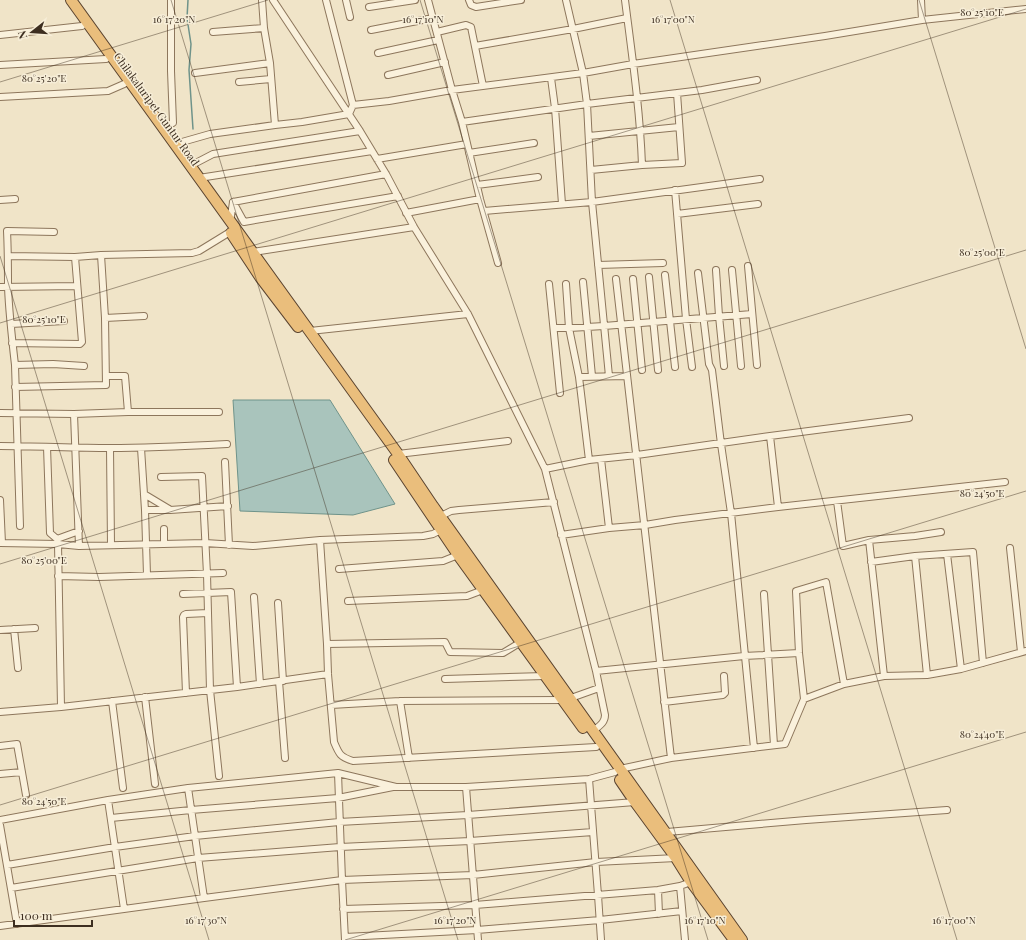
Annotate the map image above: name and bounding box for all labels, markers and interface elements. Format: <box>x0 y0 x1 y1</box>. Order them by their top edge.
text: 80°25'10"E <box>960 5 1004 19</box>
north arrow <box>12 12 52 52</box>
text: 16°17'20"N <box>153 12 195 26</box>
text: 16°17'10"N <box>402 12 444 26</box>
text: 16°17'00"N <box>651 12 695 26</box>
text: N <box>14 29 30 41</box>
street label: Chilakaluripet Guntur Road <box>111 49 204 169</box>
text: 80°25'20"E <box>22 71 66 85</box>
text: 80°25'00"E <box>959 245 1005 259</box>
text: 80°25'10"E <box>22 312 66 326</box>
text: 80°24'50"E <box>960 486 1004 500</box>
text: 80°25'00"E <box>21 553 67 567</box>
text: 80°24'40"E <box>960 727 1004 741</box>
text: 80°24'50"E <box>22 794 66 808</box>
scale bar <box>14 902 92 928</box>
text: 100 m <box>20 907 53 923</box>
text: 16°17'30"N <box>185 913 227 927</box>
text: 16°17'20"N <box>434 913 476 927</box>
text: 16°17'10"N <box>684 913 726 927</box>
text: 16°17'00"N <box>932 913 976 927</box>

